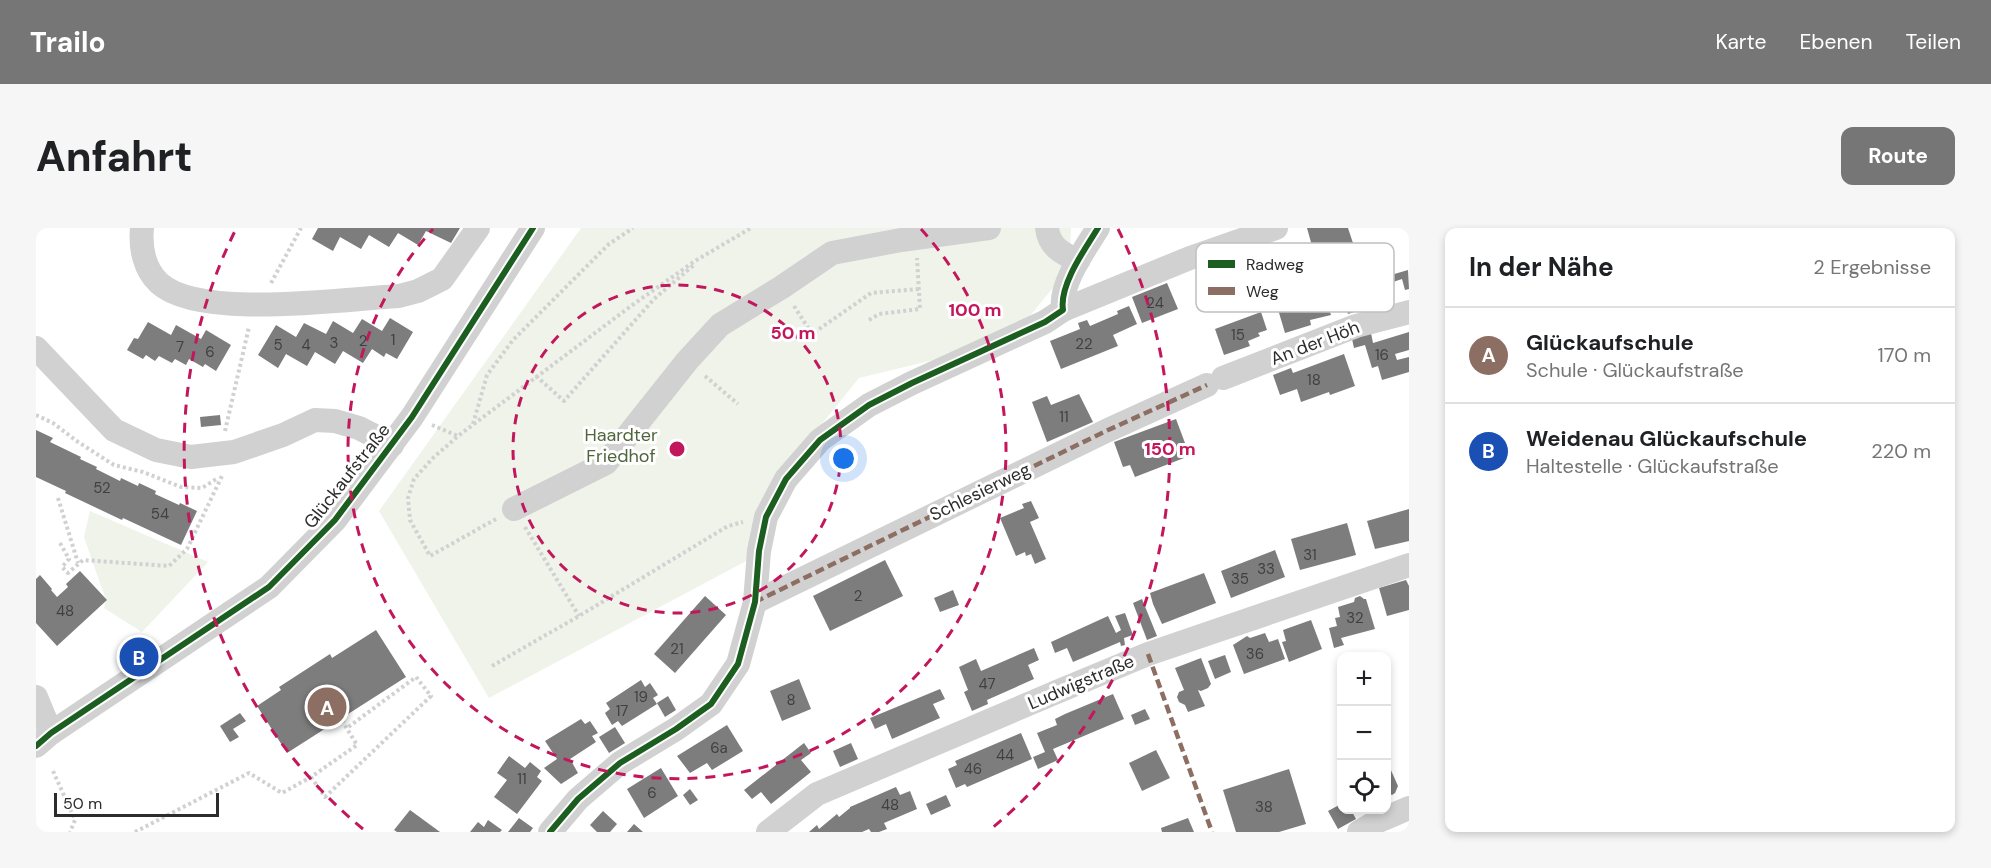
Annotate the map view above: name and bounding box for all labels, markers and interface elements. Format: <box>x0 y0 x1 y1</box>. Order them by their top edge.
text: Trailo <box>30 24 106 61</box>
text: Karte <box>1716 28 1766 56</box>
text: Ebenen <box>1799 28 1872 56</box>
text: Teilen <box>1905 28 1961 56</box>
button: Route <box>1841 127 1955 185</box>
text: Anfahrt <box>36 129 192 184</box>
legend <box>1196 243 1394 312</box>
text: In der Nähe <box>1469 250 1614 284</box>
text: Radweg <box>1246 254 1304 275</box>
text: 2 Ergebnisse <box>1813 254 1931 280</box>
text: Weg <box>1246 281 1279 302</box>
house number: 24 <box>1146 293 1164 313</box>
text: 100 m <box>948 298 1002 322</box>
street label: An der Höh <box>1267 315 1363 371</box>
text: 50 m <box>770 321 816 345</box>
house number: 15 <box>1231 325 1245 345</box>
text: Glückaufschule <box>1526 328 1694 357</box>
house number: 1 <box>391 330 395 350</box>
house number: 2 <box>359 331 367 351</box>
house number: 3 <box>330 333 338 353</box>
house number: 22 <box>1075 334 1093 354</box>
house number: 5 <box>273 335 283 355</box>
house number: 4 <box>301 335 311 355</box>
house number: 7 <box>176 337 184 357</box>
house number: 6 <box>205 342 215 362</box>
text: A <box>1481 342 1496 368</box>
text: 170 m <box>1878 342 1931 368</box>
house number: 16 <box>1375 345 1389 365</box>
text: Schule · Glückaufstraße <box>1526 357 1744 383</box>
house number: 18 <box>1307 370 1321 390</box>
house number: 11 <box>1059 407 1069 427</box>
street label: Glückaufstraße <box>298 419 396 533</box>
park label: Haardter Friedhof <box>584 423 658 468</box>
text: Weidenau Glückaufschule <box>1526 424 1807 453</box>
text: 150 m <box>1144 437 1196 461</box>
text: B <box>1482 438 1495 464</box>
text: 220 m <box>1871 438 1931 464</box>
centre of rings <box>667 439 687 459</box>
your location <box>829 444 858 473</box>
text: Haltestelle · Glückaufstraße <box>1526 453 1779 479</box>
street label: Schlesierweg <box>926 457 1034 527</box>
house number: 52 <box>93 478 111 498</box>
house number: 54 <box>151 504 169 524</box>
house number: 31 <box>1303 545 1317 565</box>
house number: 33 <box>1257 559 1275 579</box>
house number: 35 <box>1231 569 1249 589</box>
house number: 2 <box>854 586 862 606</box>
house number: 48 <box>56 601 74 621</box>
house number: 32 <box>1346 608 1364 628</box>
pin: B <box>120 634 158 680</box>
house number: 21 <box>670 639 684 659</box>
house number: 36 <box>1246 644 1264 664</box>
street label: Ludwigstraße <box>1024 649 1138 715</box>
map controls <box>1337 652 1391 814</box>
button: + <box>1337 652 1391 706</box>
house number: 47 <box>978 674 996 694</box>
pin: A <box>308 684 346 730</box>
house number: 19 <box>634 687 648 707</box>
house number: 8 <box>786 690 796 710</box>
house number: 17 <box>616 701 628 721</box>
button: − <box>1337 706 1391 760</box>
house number: 6a <box>710 738 728 758</box>
house number: 44 <box>996 745 1014 765</box>
house number: 46 <box>964 759 982 779</box>
button: locate <box>1337 760 1391 814</box>
house number: 11 <box>517 769 527 789</box>
house number: 6 <box>647 783 657 803</box>
scale bar <box>54 790 219 818</box>
text: 50 m <box>63 793 102 814</box>
house number: 48 <box>881 795 899 815</box>
house number: 38 <box>1255 797 1273 817</box>

